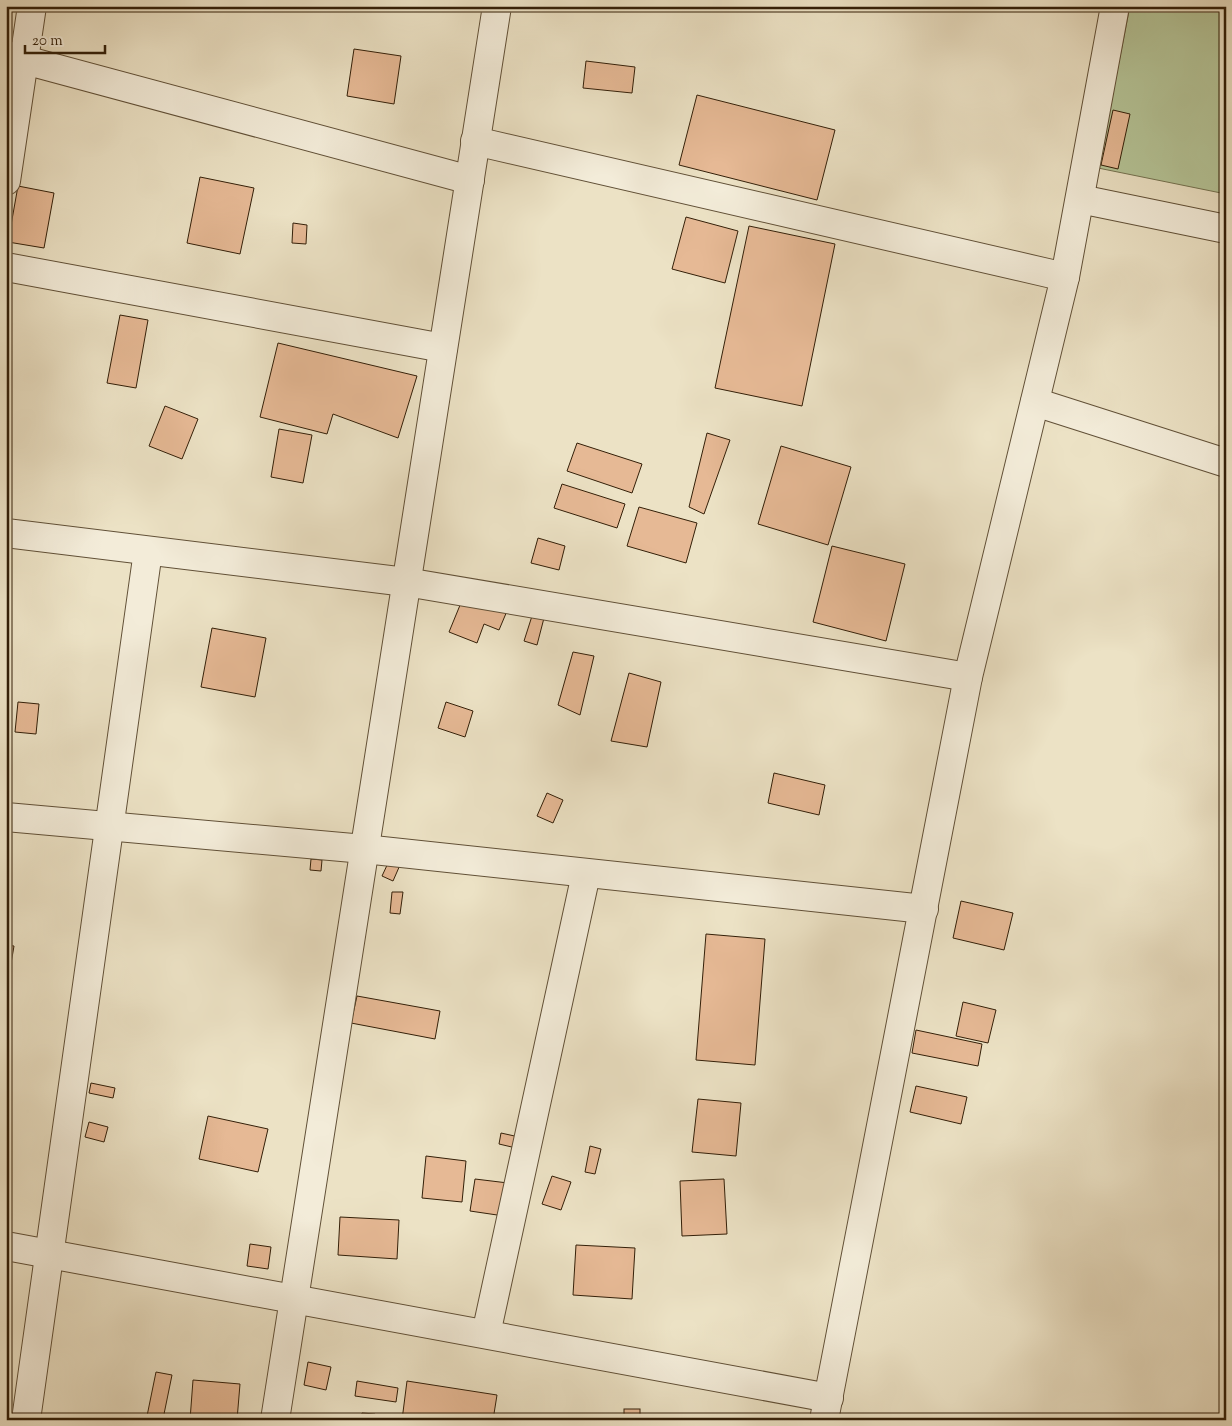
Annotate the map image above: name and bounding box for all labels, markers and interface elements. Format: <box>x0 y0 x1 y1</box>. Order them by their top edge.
scale bar <box>25 22 105 54</box>
text: 20 m <box>32 31 63 52</box>

